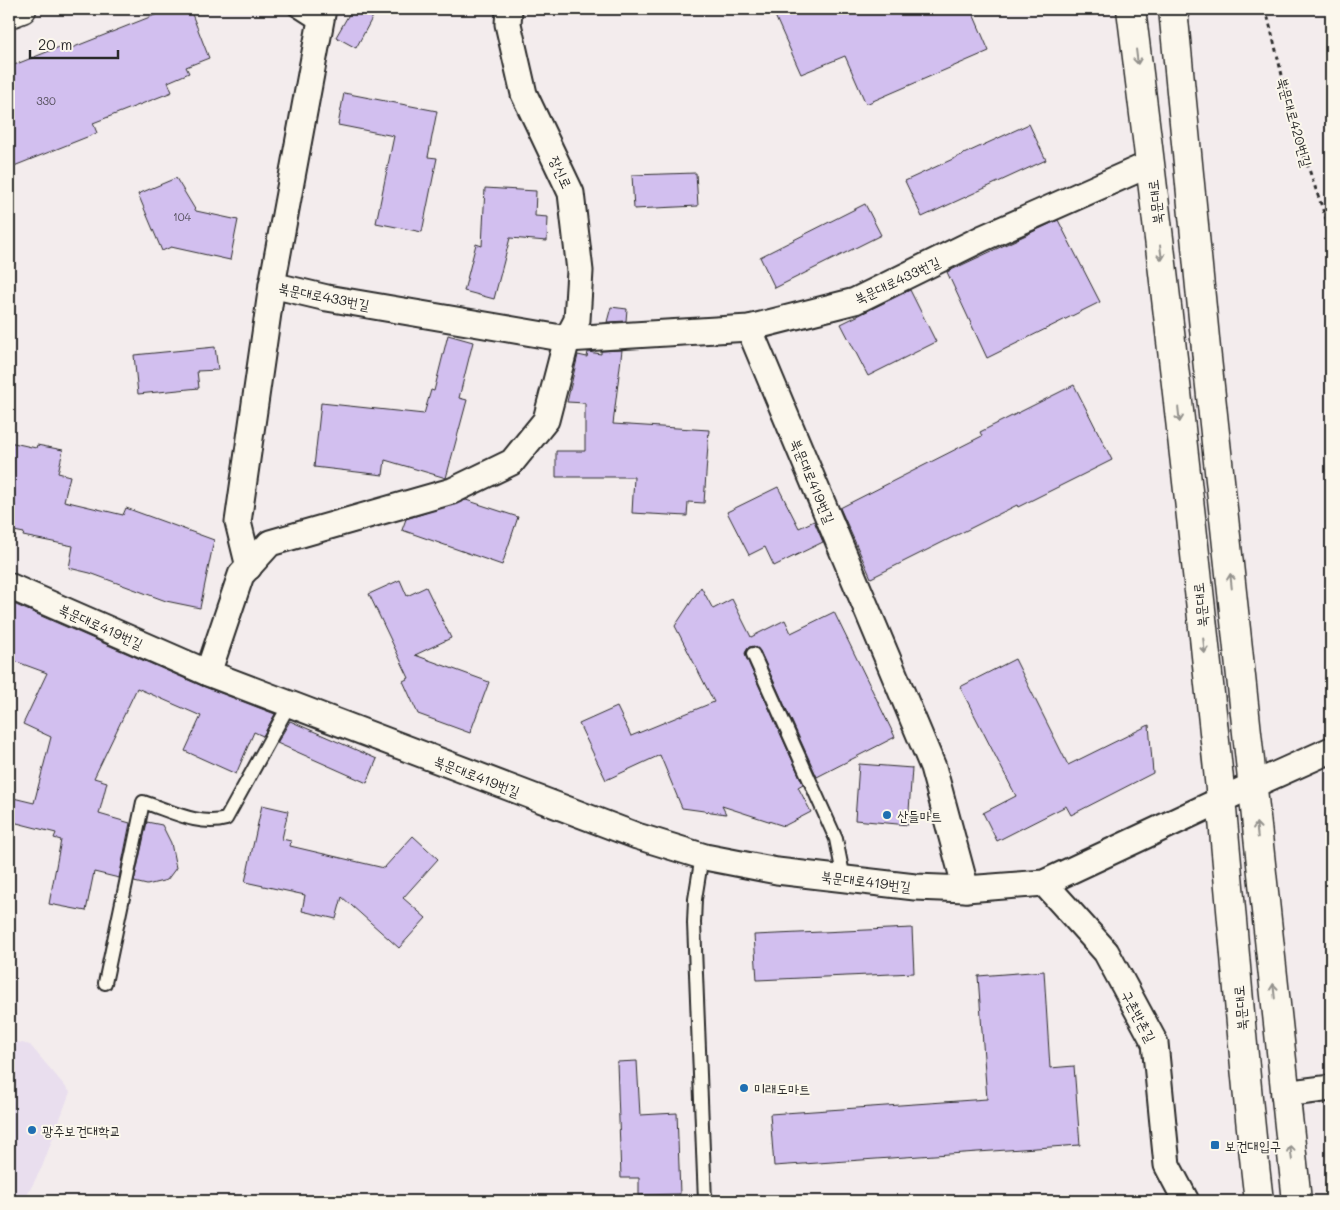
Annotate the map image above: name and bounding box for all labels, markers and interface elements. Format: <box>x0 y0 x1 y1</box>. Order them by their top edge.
scale bar <box>30 28 118 60</box>
text: 20 m <box>38 34 72 54</box>
one-way arrow <box>1132 49 1142 65</box>
street label: 북문대로420번길 <box>1273 75 1317 170</box>
house number: 330 <box>36 93 56 108</box>
street label: 장신로 <box>545 153 577 191</box>
street label: 북문대로 <box>1143 178 1167 226</box>
house number: 104 <box>173 209 192 224</box>
one-way arrow <box>1156 245 1166 261</box>
street label: 북문대로433번길 <box>851 252 943 308</box>
street label: 북문대로433번길 <box>277 278 372 314</box>
one-way arrow <box>1174 406 1184 422</box>
street label: 북문대로419번길 <box>787 436 840 527</box>
one-way arrow <box>1226 573 1236 589</box>
street label: 북문대로 <box>1188 582 1212 628</box>
street label: 북문대로419번길 <box>56 599 147 653</box>
one-way arrow <box>1199 637 1209 653</box>
street label: 북문대로419번길 <box>431 751 523 801</box>
place label: 산들마트 <box>897 806 942 825</box>
marker: 산들마트 <box>881 809 893 821</box>
one-way arrow <box>1252 822 1262 838</box>
street label: 북문대로419번길 <box>820 866 913 896</box>
one-way arrow <box>1269 984 1279 1000</box>
street label: 북문대로 <box>1229 985 1251 1031</box>
street label: 구촌반촌길 <box>1117 987 1161 1046</box>
place label: 미래도마트 <box>754 1079 810 1098</box>
marker: 미래도마트 <box>738 1082 750 1094</box>
place label: 광주보건대학교 <box>42 1121 121 1140</box>
marker: 광주보건대학교 <box>26 1124 38 1136</box>
place label: 보건대입구 <box>1225 1136 1281 1155</box>
marker: 보건대입구 <box>1209 1139 1221 1151</box>
one-way arrow <box>1286 1145 1296 1161</box>

